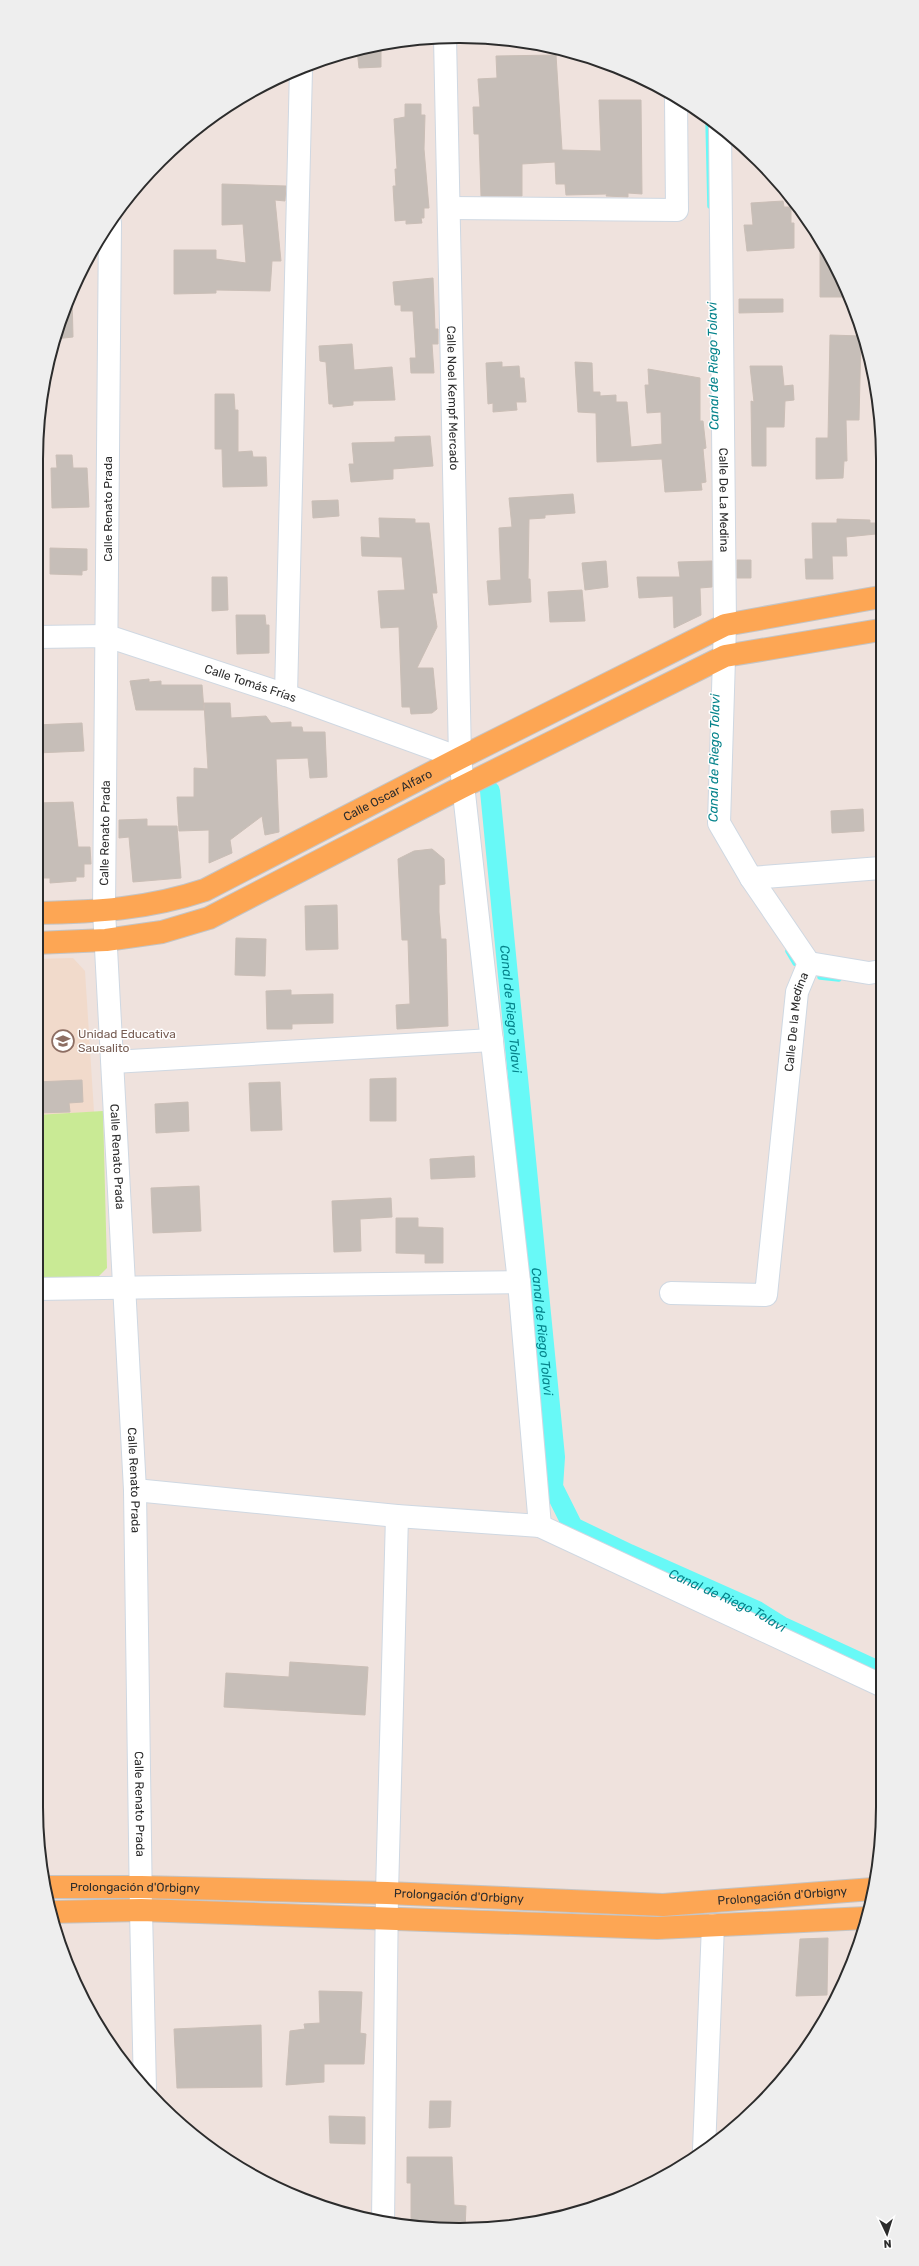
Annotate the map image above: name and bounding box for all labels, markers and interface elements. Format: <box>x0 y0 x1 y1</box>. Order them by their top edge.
water label: Canal de Riego Tolavi <box>704 301 723 430</box>
street label: Calle Noel Kempf Mercado <box>444 325 461 470</box>
street label: Calle De La Medina <box>716 448 731 552</box>
street label: Calle Renato Prada <box>101 456 115 562</box>
street label: Calle Tomás Frías <box>203 662 298 705</box>
water label: Canal de Riego Tolavi <box>705 693 724 822</box>
street label: Calle Oscar Alfaro <box>341 767 435 824</box>
street label: Calle Renato Prada <box>97 780 113 886</box>
water label: Canal de Riego Tolavi <box>498 944 525 1074</box>
street label: Calle De la Medina <box>782 970 811 1072</box>
place label: Unidad Educativa Sausalito <box>78 1027 176 1055</box>
school or university icon: Unidad Educativa Sausalito <box>50 1028 76 1054</box>
street label: Calle Renato Prada <box>107 1103 127 1210</box>
water label: Canal de Riego Tolavi <box>529 1267 557 1397</box>
street label: Calle Renato Prada <box>125 1427 143 1533</box>
water label: Canal de Riego Tolavi <box>667 1565 789 1635</box>
street label: Calle Renato Prada <box>132 1751 147 1857</box>
street label: Prolongación d'Orbigny <box>70 1880 201 1895</box>
street label: Prolongación d'Orbigny <box>717 1884 848 1908</box>
street label: Prolongación d'Orbigny <box>394 1886 524 1906</box>
north arrow <box>867 2214 907 2254</box>
text: N <box>883 2237 892 2250</box>

